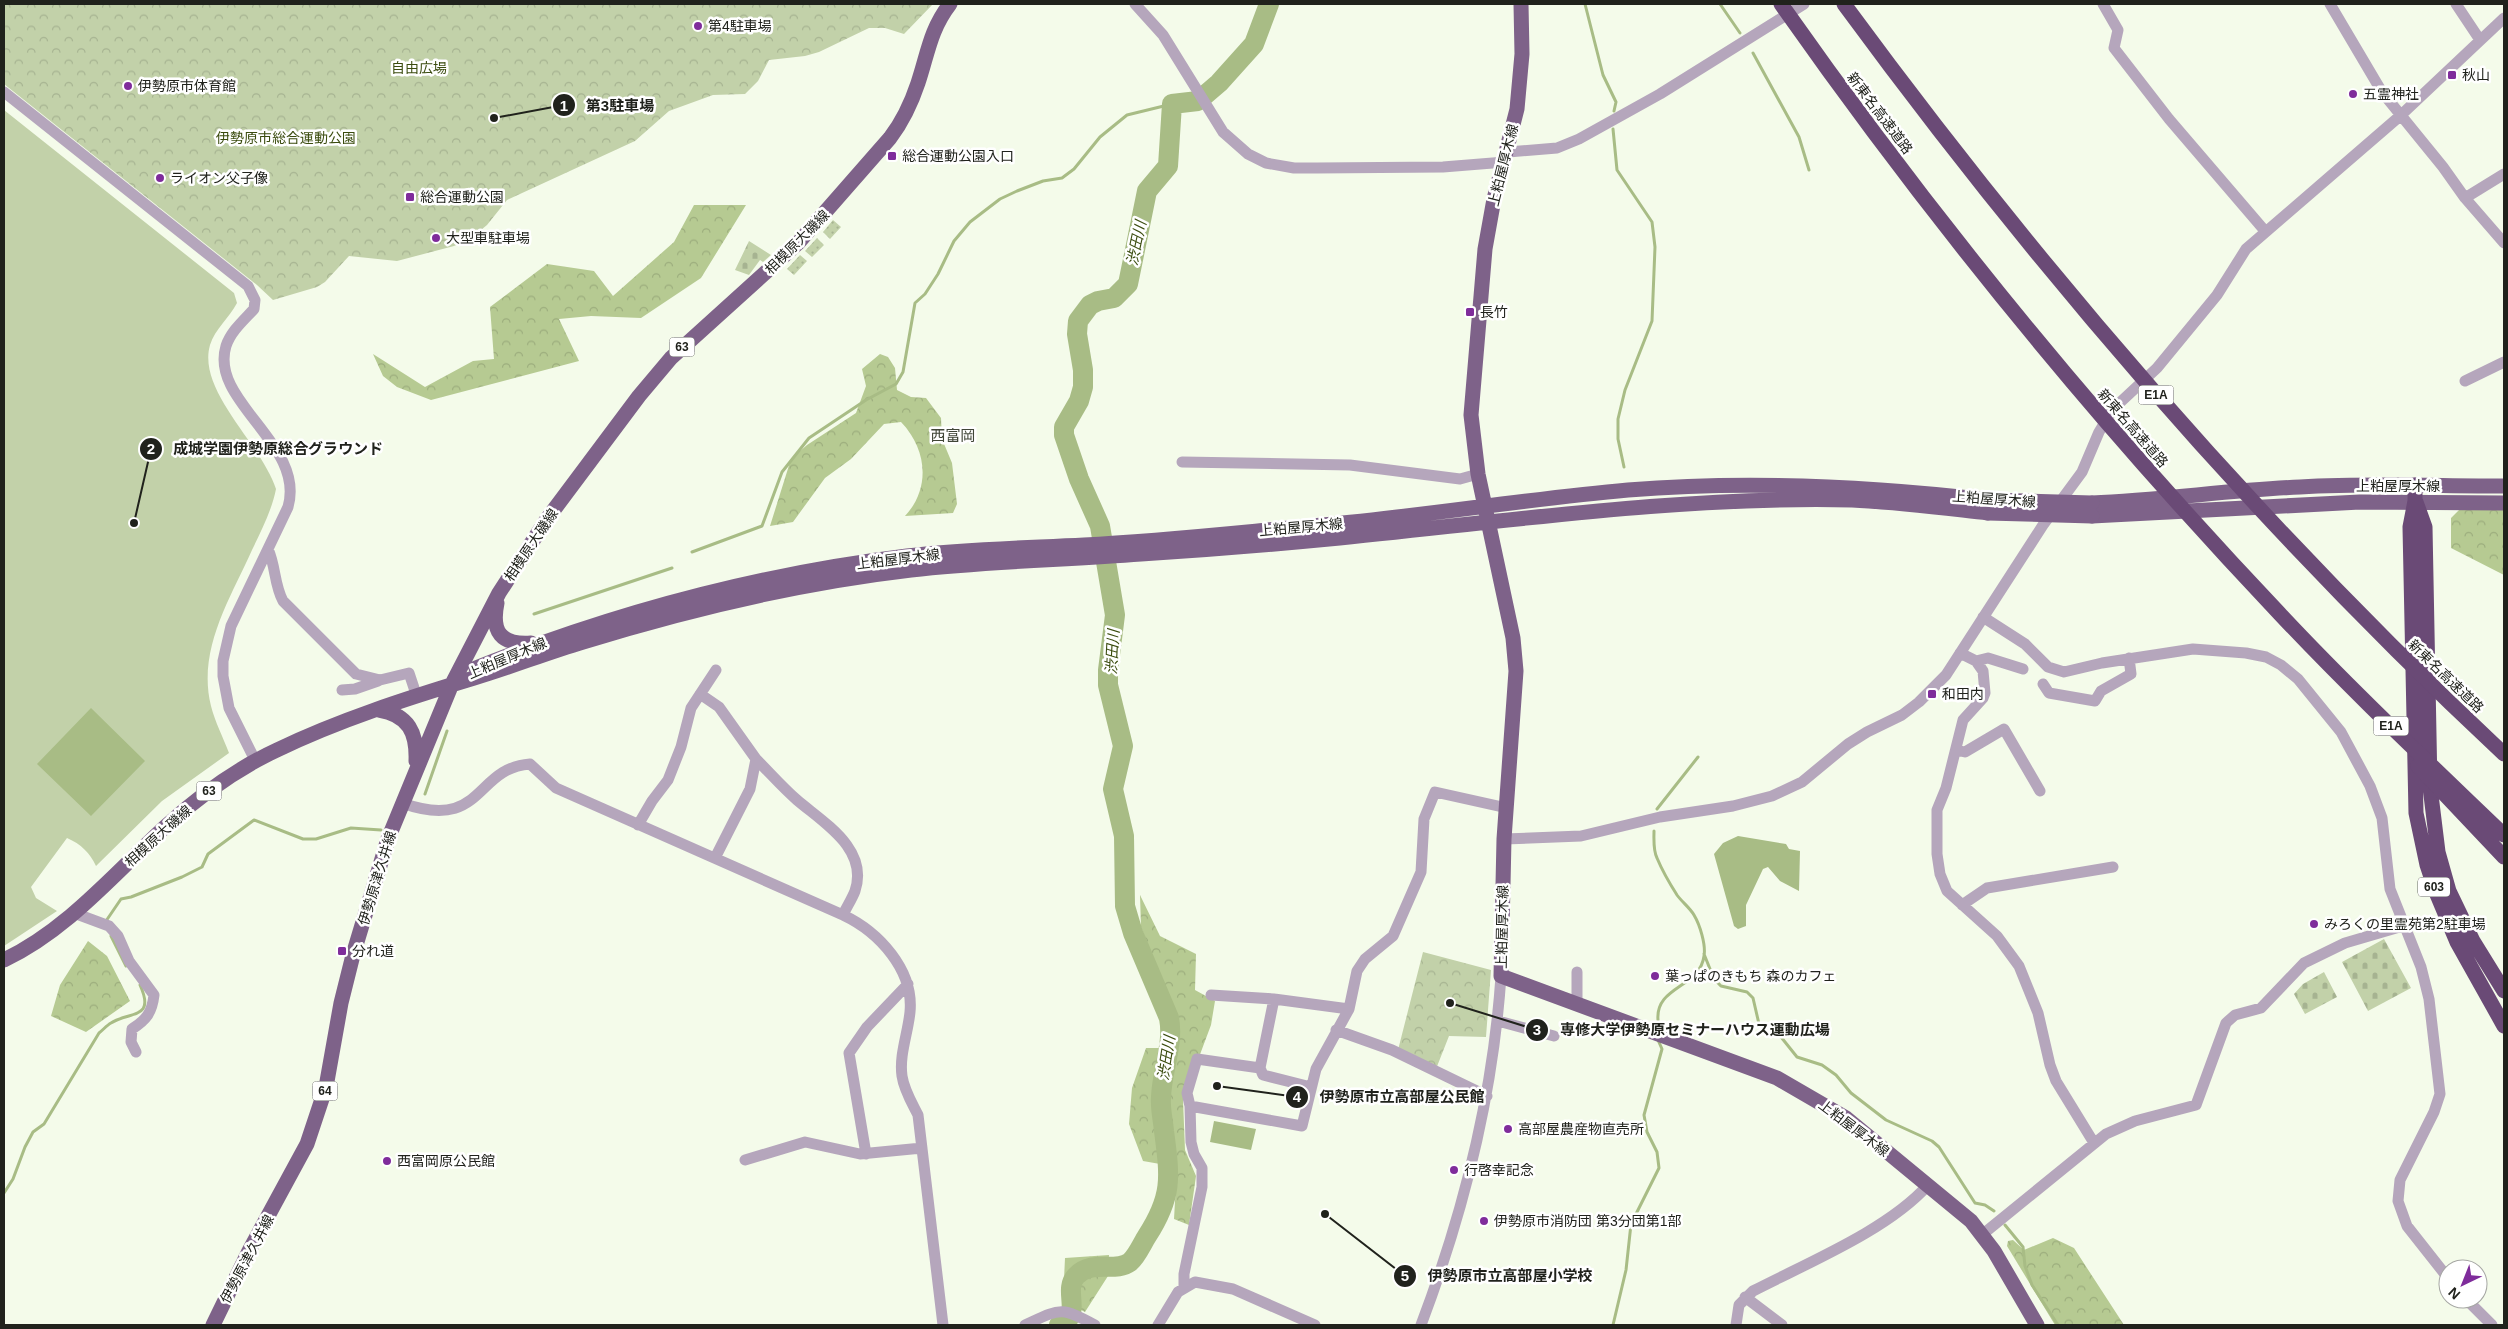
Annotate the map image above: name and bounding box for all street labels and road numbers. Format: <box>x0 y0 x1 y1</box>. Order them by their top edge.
street label: 新東名高速道路 <box>1844 69 1916 157</box>
street label: 上粕屋厚木線 <box>1485 122 1521 208</box>
street label: 相模原大磯線 <box>762 207 832 277</box>
road number: 63 <box>670 338 694 357</box>
street label: 新東名高速道路 <box>2095 386 2171 470</box>
road number: E1A <box>2138 386 2174 404</box>
street label: 上粕屋厚木線 <box>2356 478 2440 494</box>
street label: 上粕屋厚木線 <box>1952 488 2036 510</box>
street label: 相模原大磯線 <box>501 506 561 584</box>
street label: 上粕屋厚木線 <box>1258 515 1344 539</box>
street label: 上粕屋厚木線 <box>855 546 941 572</box>
street label: 上粕屋厚木線 <box>465 634 549 682</box>
street label: 新東名高速道路 <box>2405 636 2487 716</box>
road number: E1A <box>2374 716 2408 736</box>
road number: 63 <box>196 781 222 800</box>
street label: 相模原大磯線 <box>121 802 195 870</box>
street label: 伊勢原津久井線 <box>355 829 399 927</box>
road number: 603 <box>2418 878 2450 896</box>
street label: 上粕屋厚木線 <box>1493 885 1511 969</box>
road number: 64 <box>312 1082 338 1100</box>
street label: 上粕屋厚木線 <box>1816 1096 1892 1160</box>
street label: 伊勢原津久井線 <box>217 1212 277 1306</box>

